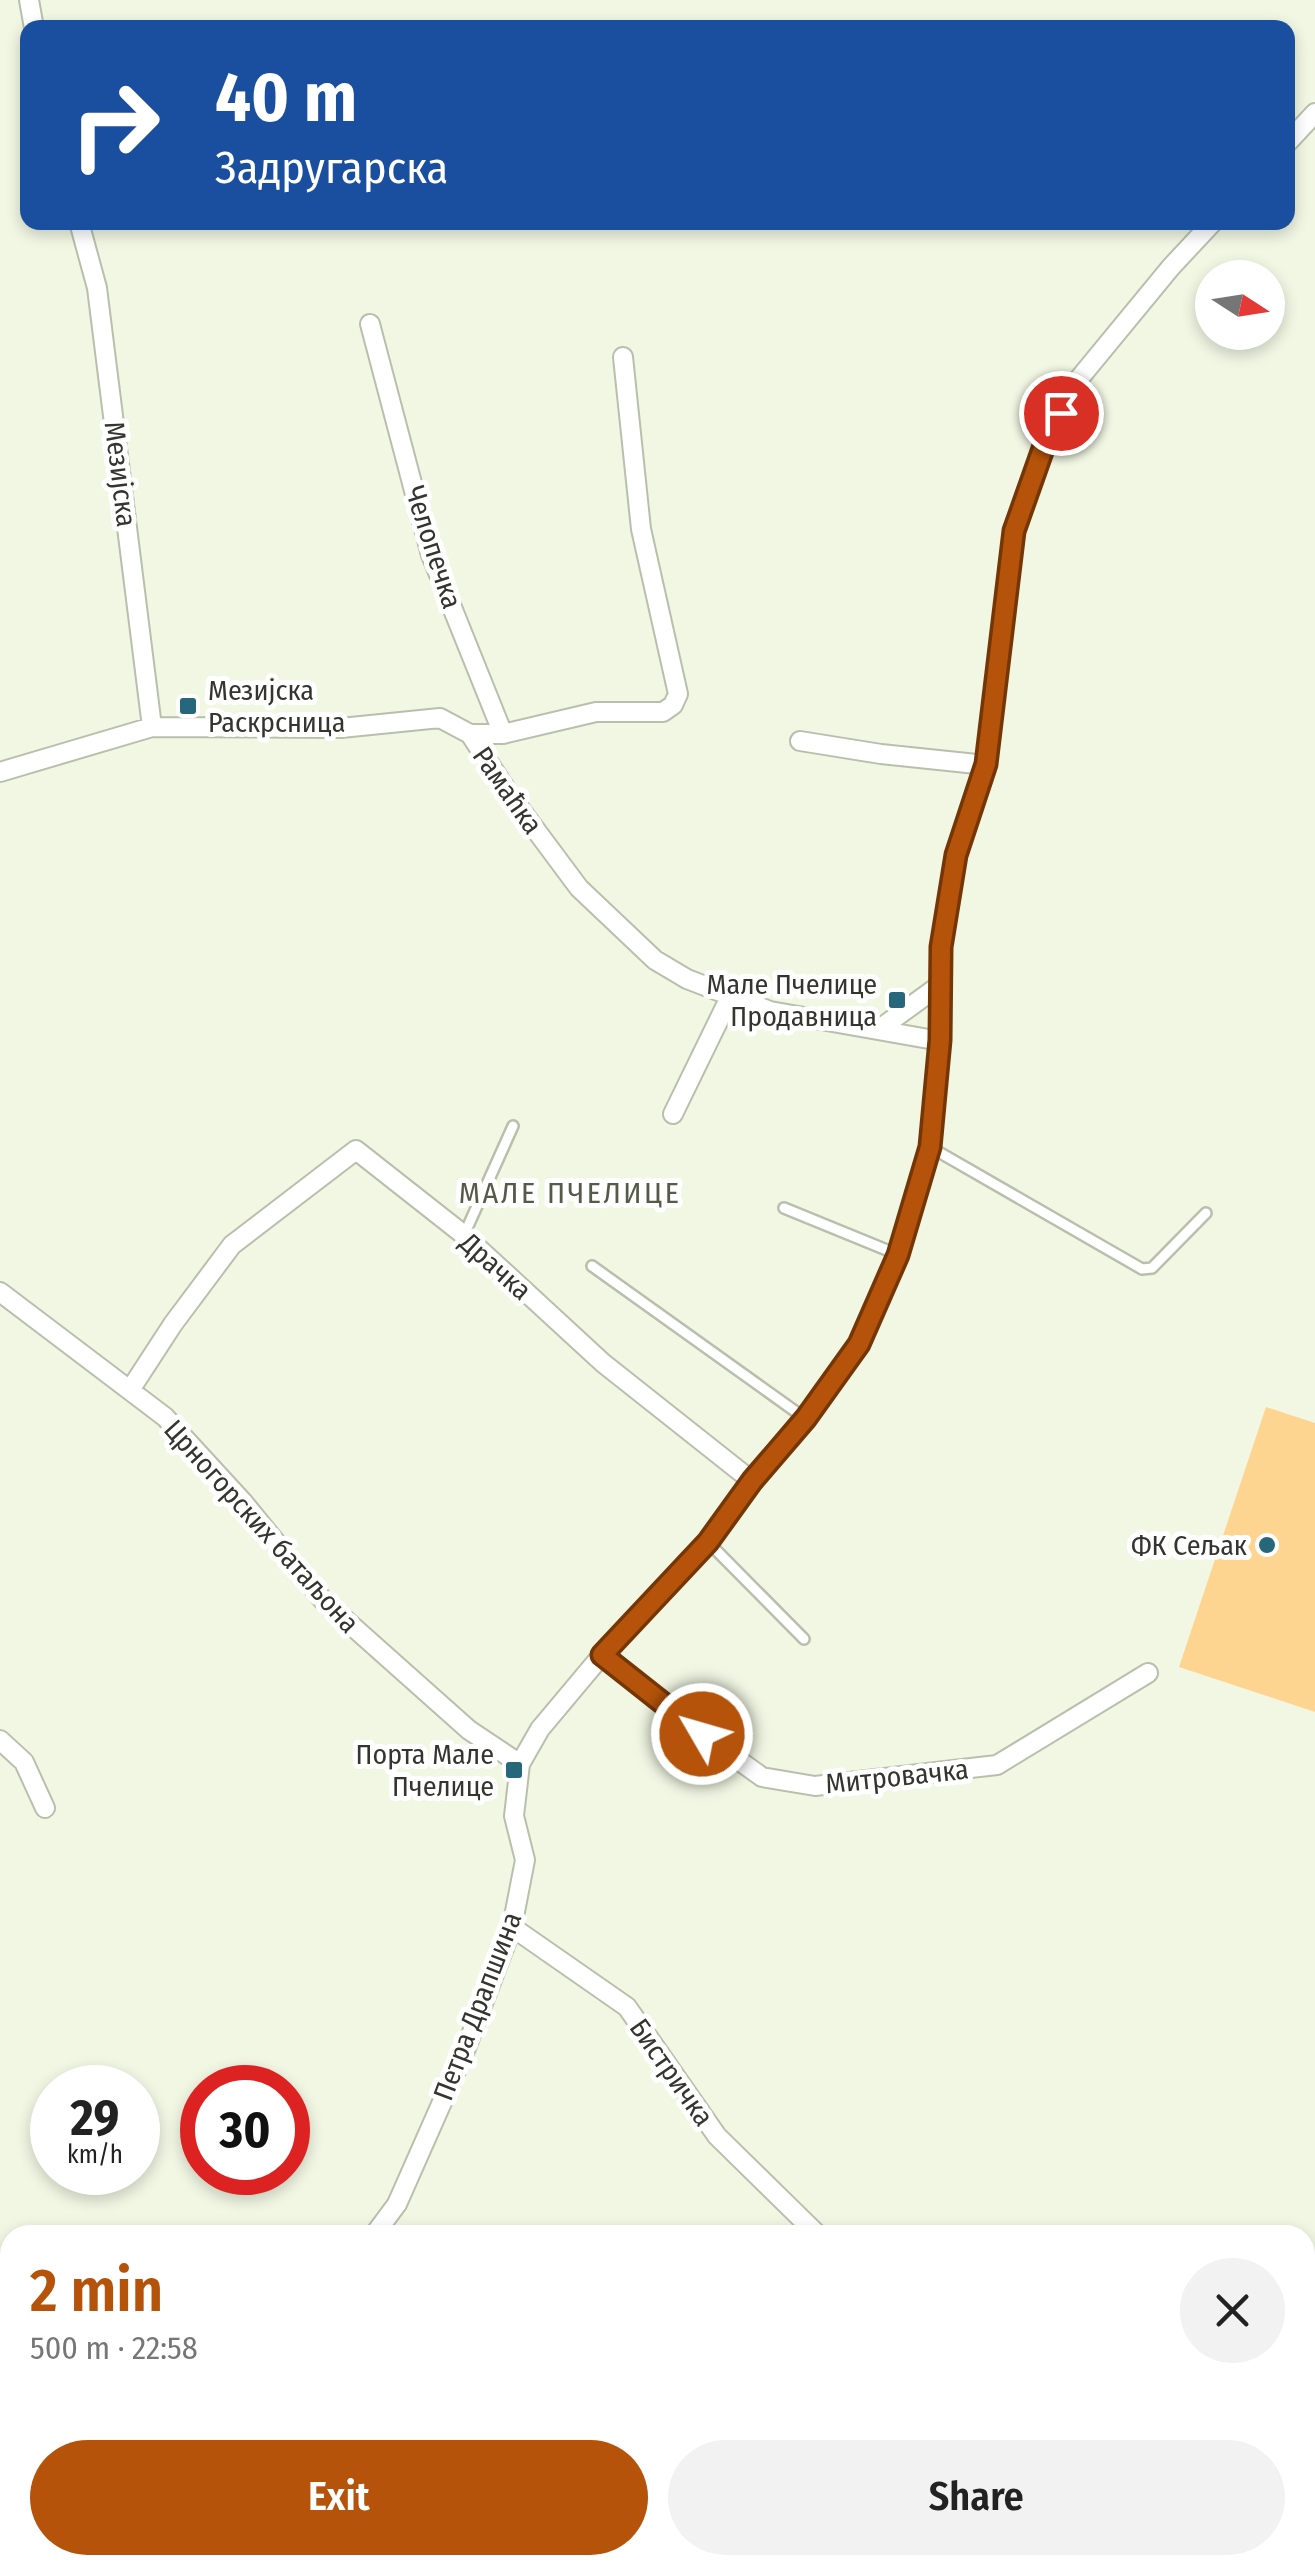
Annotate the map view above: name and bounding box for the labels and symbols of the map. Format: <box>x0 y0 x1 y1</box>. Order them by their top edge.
north arrow <box>1195 260 1285 350</box>
pin <box>1019 371 1104 456</box>
street label: Мезијска <box>98 419 143 529</box>
street label: Челопечка <box>398 482 469 613</box>
place label: Мезијска Раскрсница <box>208 674 345 739</box>
marker: Мезијска Раскрсница <box>177 695 199 717</box>
street label: Рамаћка <box>466 740 549 840</box>
place label: Мале Пчелице Продавница <box>707 968 877 1033</box>
marker: Мале Пчелице Продавница <box>886 989 908 1011</box>
district label: МАЛЕ ПЧЕЛИЦЕ <box>459 1175 681 1211</box>
street label: Драчка <box>453 1225 538 1307</box>
street label: Црногорских батаљона <box>157 1413 366 1640</box>
place label: ФК Сељак <box>1131 1529 1247 1562</box>
marker: ФК Сељак <box>1256 1534 1278 1556</box>
position arrow <box>650 1682 754 1786</box>
place label: Порта Мале Пчелице <box>356 1738 494 1803</box>
street label: Митровачка <box>824 1753 970 1800</box>
marker: Порта Мале Пчелице <box>503 1759 525 1781</box>
street label: Петра Драпшина <box>426 1907 529 2105</box>
street label: Бистричка <box>623 2012 720 2132</box>
speed limit sign: 30 <box>180 2065 310 2195</box>

